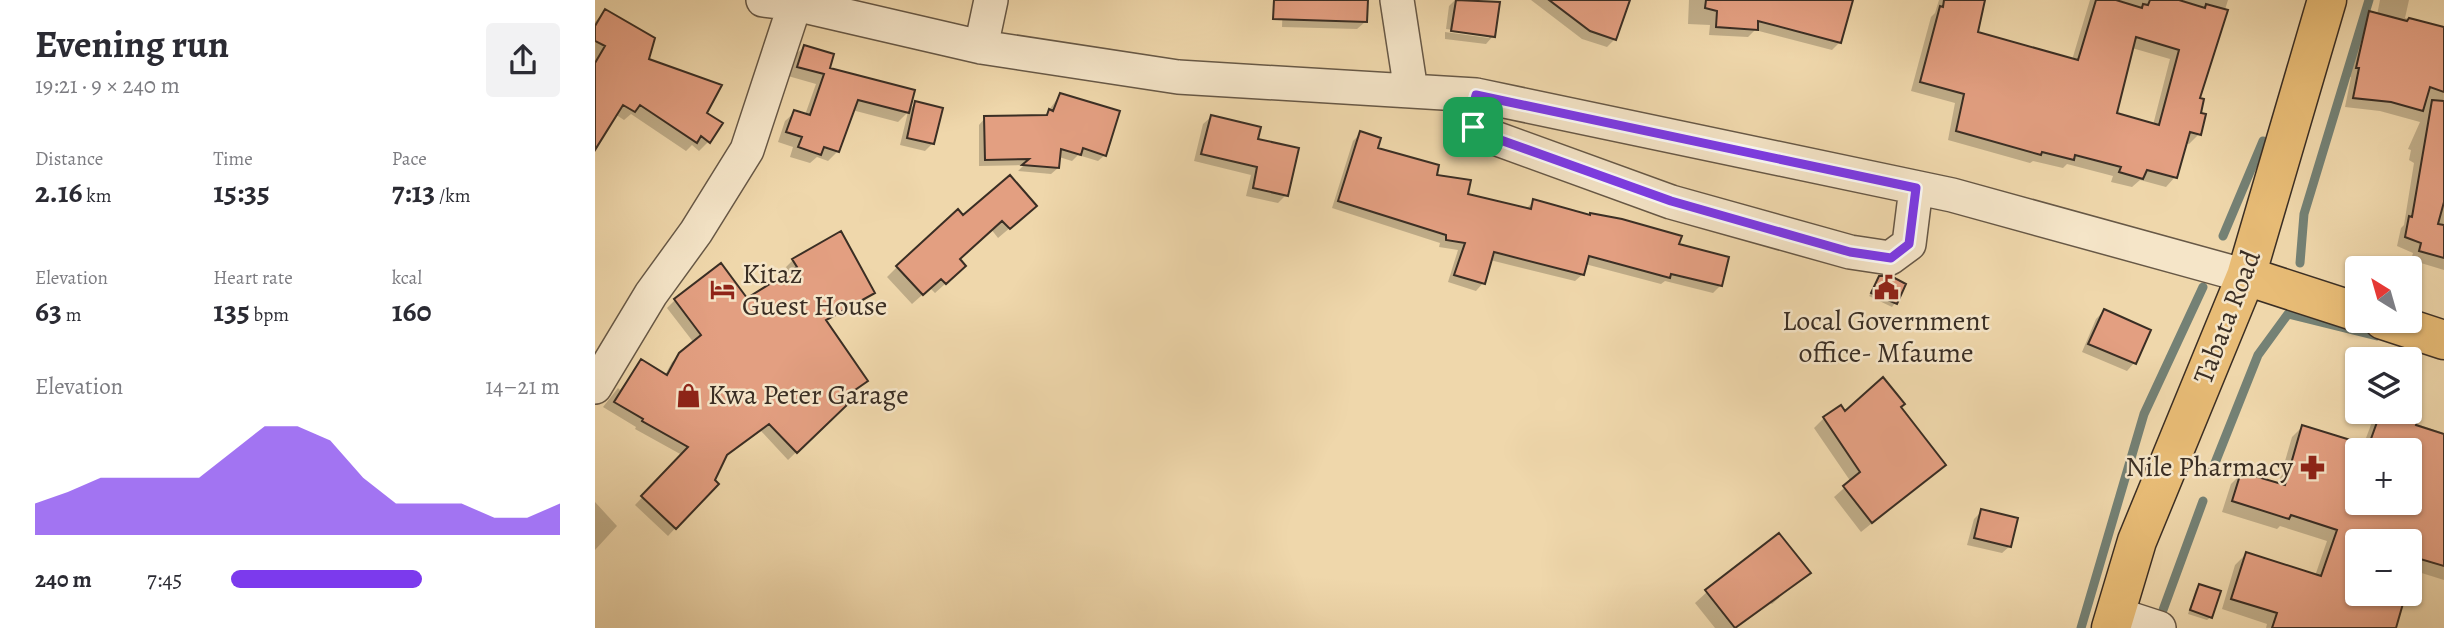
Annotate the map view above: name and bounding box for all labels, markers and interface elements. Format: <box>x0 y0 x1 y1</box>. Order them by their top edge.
text: Evening run <box>35 18 229 70</box>
button: share <box>486 23 560 97</box>
text: 19:21 · 9 × 240 m <box>35 70 180 101</box>
pin <box>1443 97 1503 157</box>
icon: arrive <box>1454 108 1492 146</box>
text: Distance <box>35 146 103 172</box>
text: Time <box>213 146 253 172</box>
text: Pace <box>392 146 427 172</box>
text: 2.16 <box>35 172 83 212</box>
text: 15:35 <box>213 172 270 212</box>
text: 7:13 <box>392 172 435 212</box>
text: km <box>83 183 112 209</box>
text: /km <box>435 183 471 209</box>
street label: Tabata Road <box>2184 244 2270 389</box>
place label: Kitaz Guest House <box>742 255 887 325</box>
north arrow <box>2345 256 2422 332</box>
map controls <box>2345 256 2422 606</box>
text: Elevation <box>35 265 108 291</box>
text: Heart rate <box>213 265 293 291</box>
text: kcal <box>392 265 422 291</box>
public building icon: Local Government office- Mfaume <box>1872 273 1900 301</box>
hotel icon: Kitaz Guest House <box>708 276 736 304</box>
text: 63 <box>35 291 62 331</box>
text: 135 <box>213 291 250 331</box>
text: 160 <box>392 291 432 331</box>
text: m <box>62 302 82 328</box>
text: bpm <box>250 302 289 328</box>
place label: Local Government office- Mfaume <box>1782 302 1990 372</box>
button: layers <box>2345 347 2422 424</box>
text: Elevation <box>35 371 123 402</box>
text: 14–21 m <box>485 371 560 402</box>
place label: Kwa Peter Garage <box>708 376 909 414</box>
shop icon: Kwa Peter Garage <box>674 381 702 409</box>
button: + <box>2345 438 2422 515</box>
place label: Nile Pharmacy <box>2125 448 2294 486</box>
pharmacy icon: Nile Pharmacy <box>2299 453 2327 481</box>
button: − <box>2345 529 2422 606</box>
text: 240 m <box>35 564 92 595</box>
text: 7:45 <box>147 564 182 595</box>

